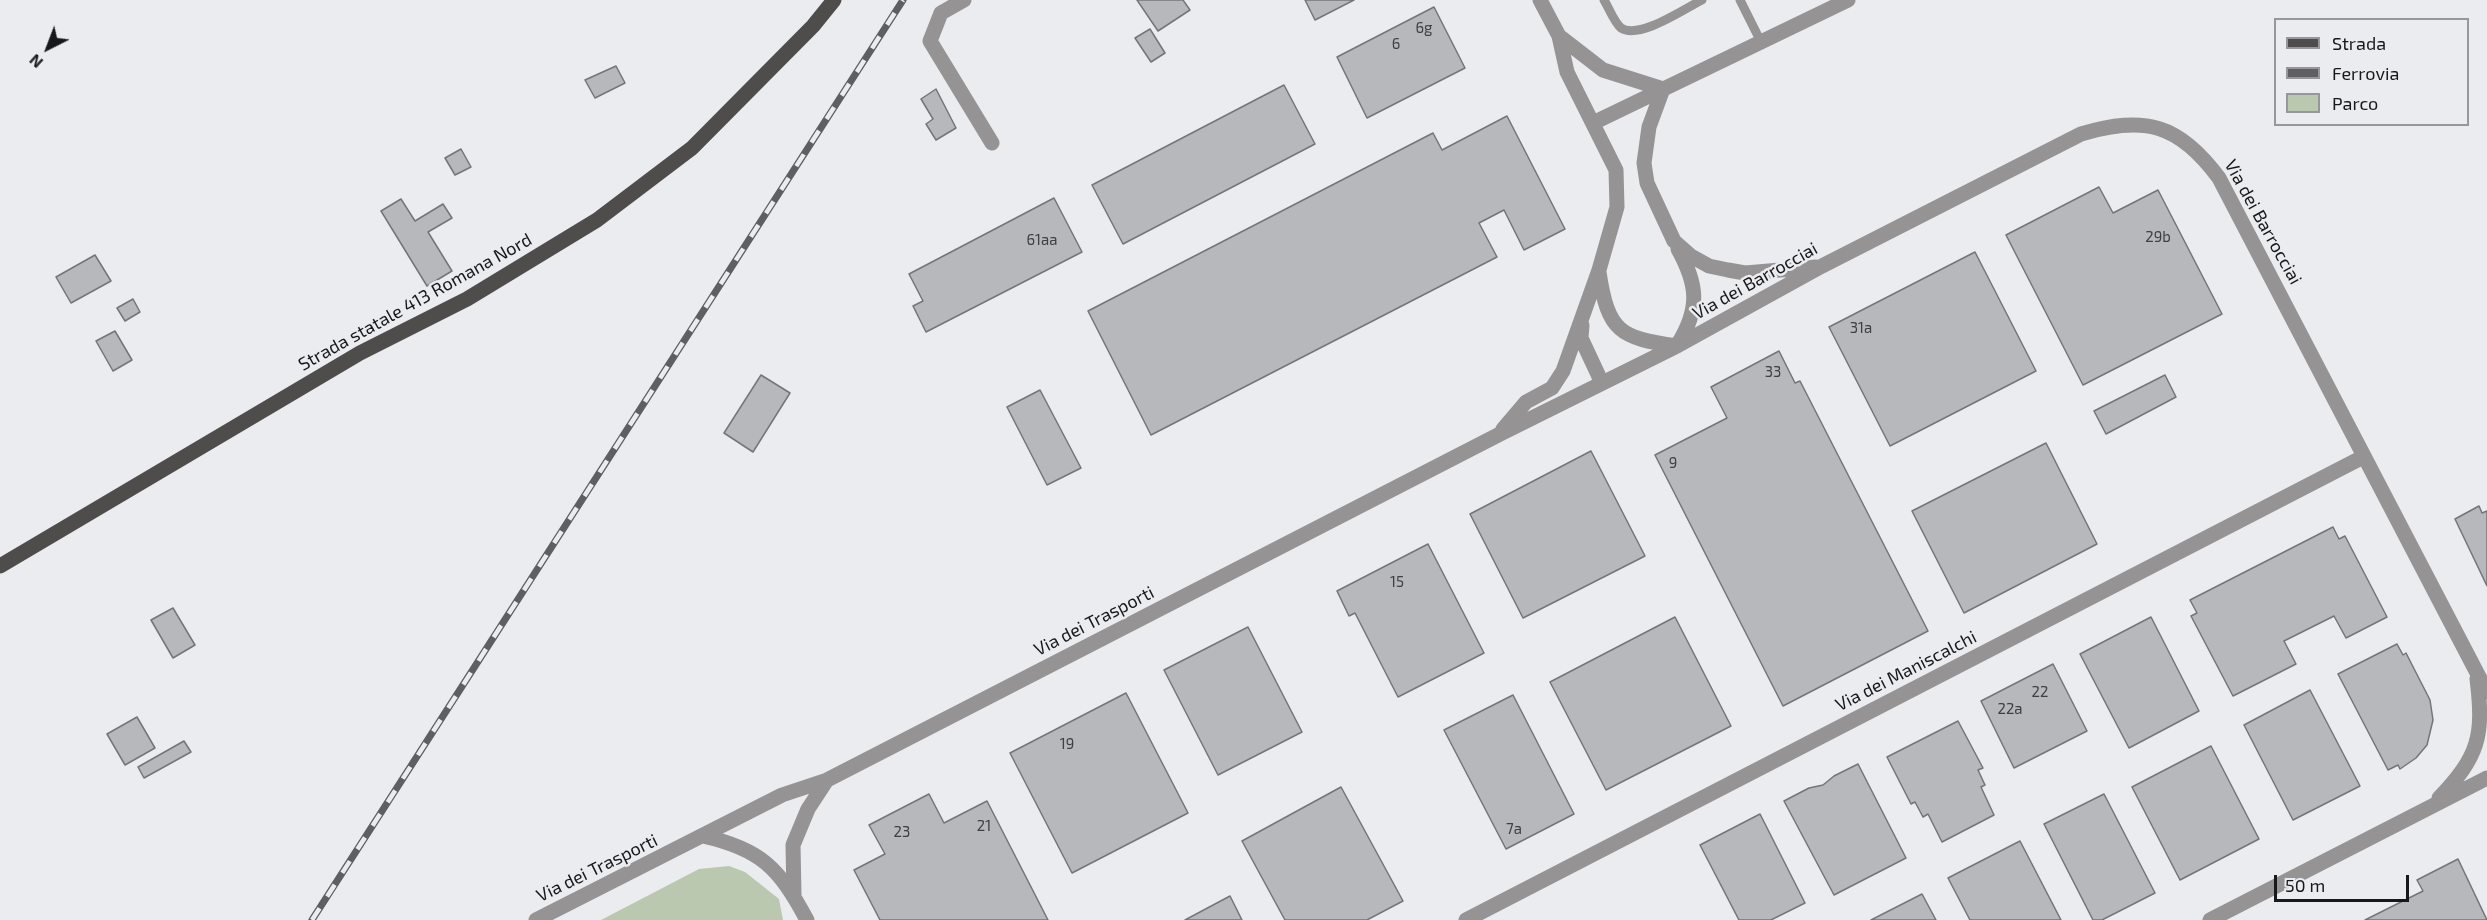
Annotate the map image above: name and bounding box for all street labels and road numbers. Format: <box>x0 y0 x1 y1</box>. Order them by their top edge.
street label: Via dei Barrocciai <box>2220 156 2306 288</box>
street label: Strada statale 413 Romana Nord <box>294 229 536 375</box>
street label: Via dei Barrocciai <box>1689 238 1821 324</box>
street label: Via dei Trasporti <box>1030 581 1158 661</box>
street label: Via dei Maniscalchi <box>1832 626 1980 716</box>
street label: Via dei Trasporti <box>533 829 661 907</box>

